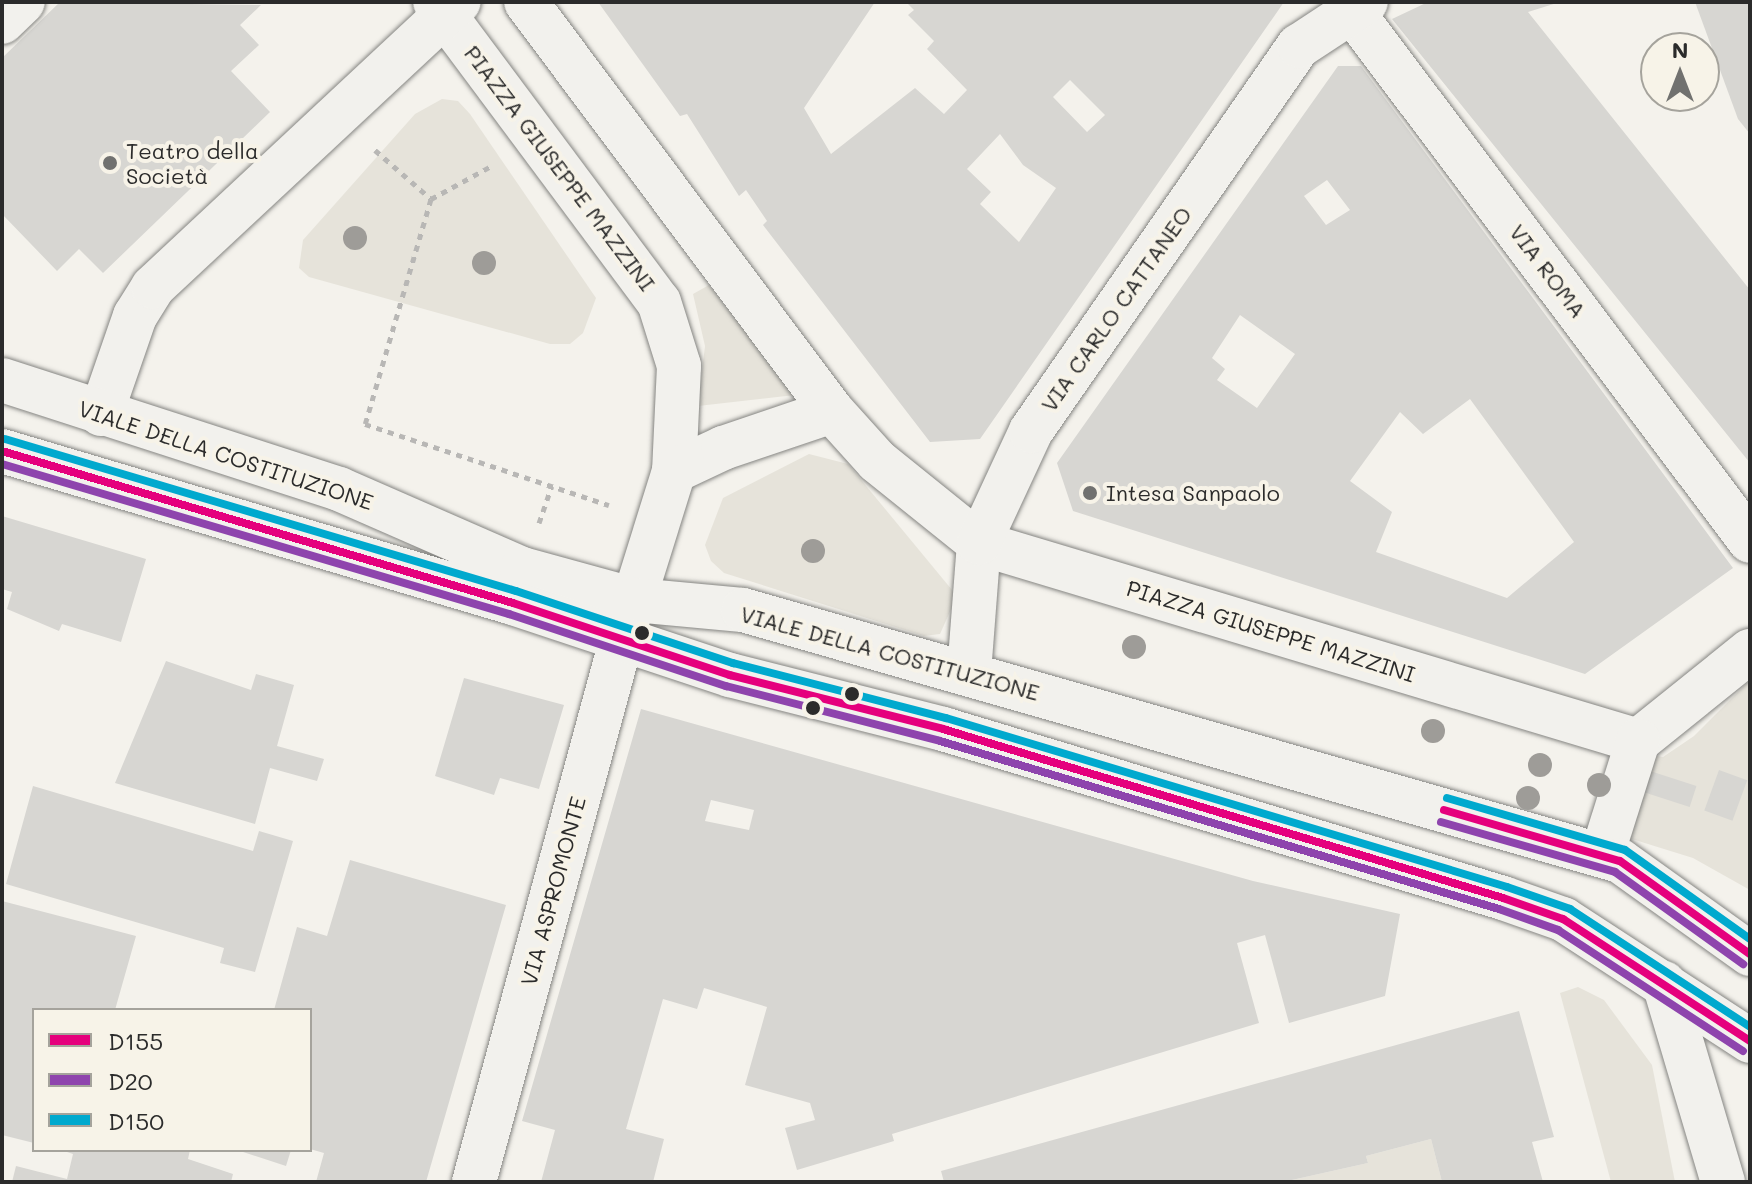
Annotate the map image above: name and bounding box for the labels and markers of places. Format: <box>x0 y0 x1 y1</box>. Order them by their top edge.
place label: Teatro della Società <box>126 137 259 188</box>
marker: Teatro della Società <box>101 154 119 172</box>
place label: Intesa Sanpaolo <box>1106 480 1280 506</box>
marker: Intesa Sanpaolo <box>1081 484 1099 502</box>
unlabelled marker <box>634 625 650 641</box>
unlabelled marker <box>844 686 860 702</box>
unlabelled marker <box>805 700 821 716</box>

